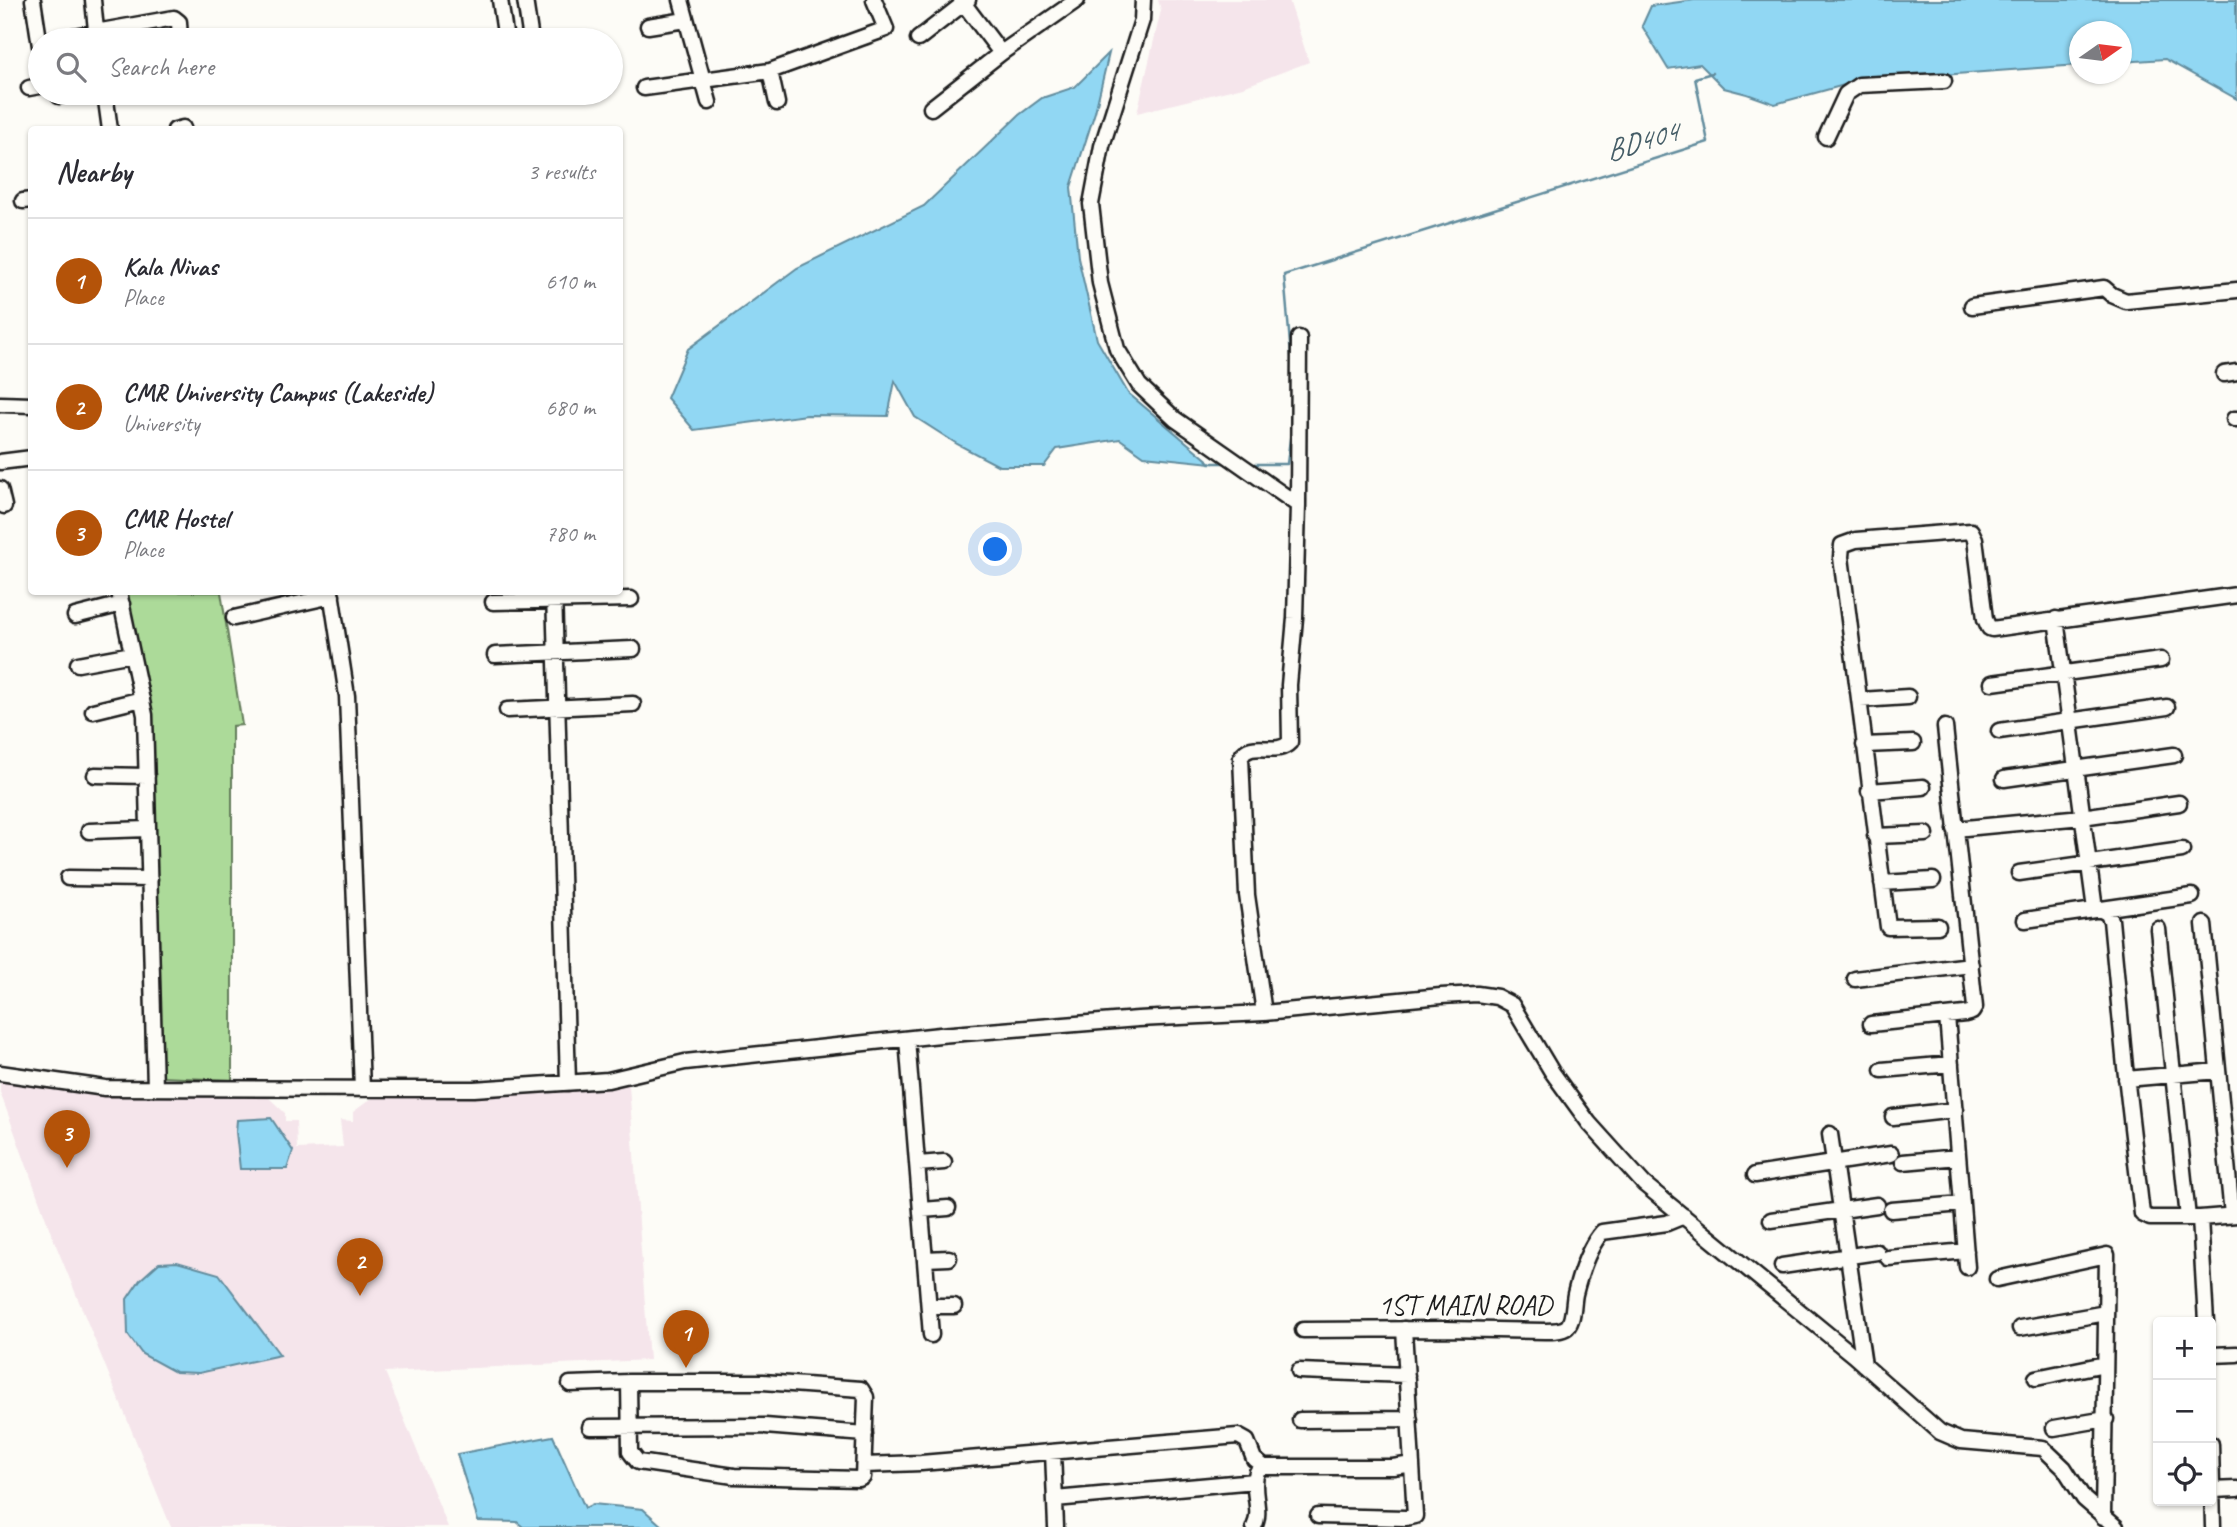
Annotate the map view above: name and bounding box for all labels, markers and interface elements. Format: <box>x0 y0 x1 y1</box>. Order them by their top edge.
north arrow <box>2069 21 2132 84</box>
search box <box>28 28 623 105</box>
icon: search <box>52 48 90 86</box>
text: Search here <box>108 50 214 83</box>
water label: BD404 <box>1600 110 1688 170</box>
text: Nearby <box>56 153 132 191</box>
text: 3 results <box>528 157 595 186</box>
text: Kala Nivas <box>123 250 218 283</box>
text: 1 <box>74 267 84 296</box>
text: 610 m <box>546 267 595 296</box>
text: Place <box>123 283 163 312</box>
text: CMR University Campus (Lakeside) <box>123 376 433 409</box>
text: 2 <box>74 393 84 422</box>
text: 680 m <box>546 393 595 422</box>
text: University <box>123 409 200 438</box>
text: CMR Hostel <box>123 502 229 535</box>
text: 3 <box>74 519 84 548</box>
text: 780 m <box>546 519 595 548</box>
your location <box>978 532 1012 566</box>
text: Place <box>123 535 163 564</box>
pin: 3 <box>44 1110 90 1168</box>
pin: 2 <box>337 1238 383 1296</box>
street label: 1ST MAIN ROAD <box>1378 1287 1554 1322</box>
pin: 1 <box>663 1310 709 1368</box>
map controls <box>2153 1317 2216 1506</box>
button: + <box>2153 1317 2216 1380</box>
button: − <box>2153 1380 2216 1443</box>
button: locate <box>2153 1443 2216 1506</box>

